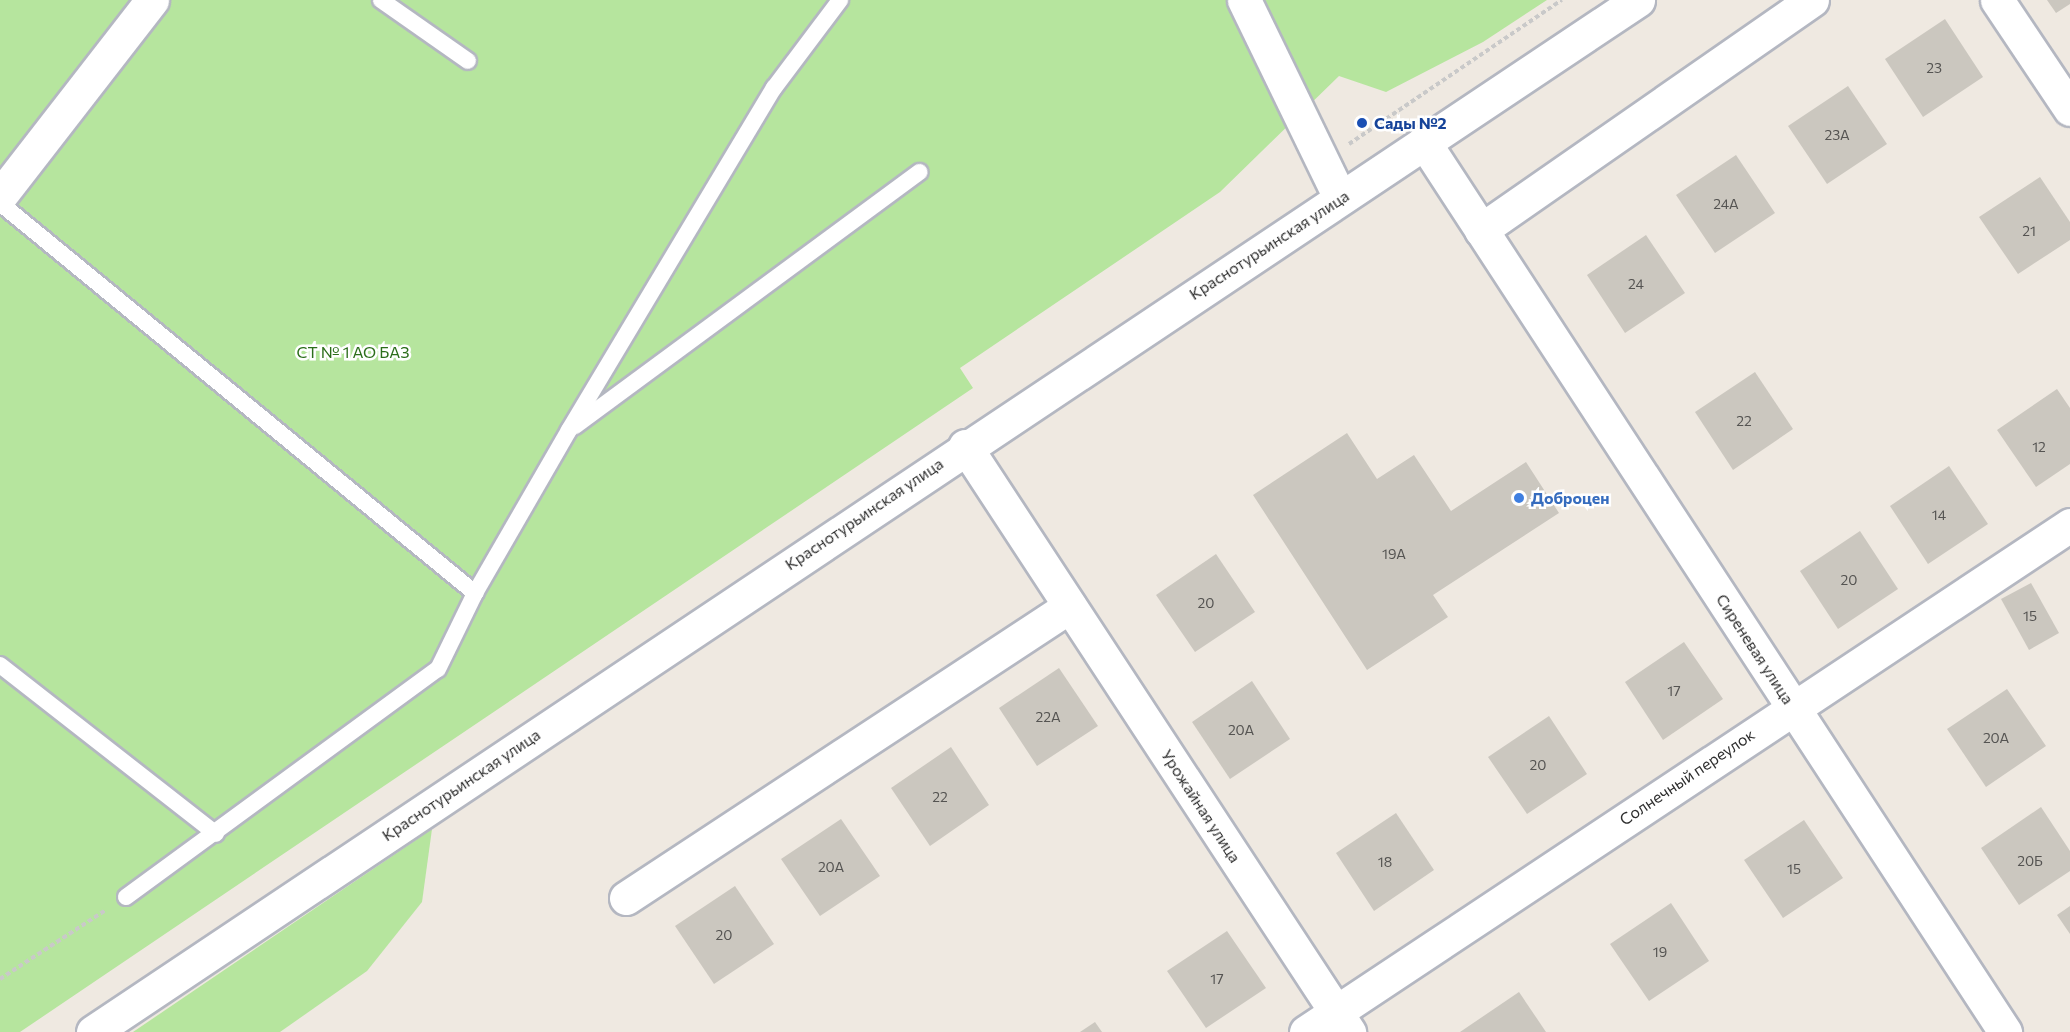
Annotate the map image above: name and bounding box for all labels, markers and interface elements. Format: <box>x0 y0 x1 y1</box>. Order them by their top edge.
house number: 23 <box>1926 60 1942 76</box>
place label: Сады №2 <box>1374 113 1447 133</box>
marker: Сады №2 <box>1355 116 1369 130</box>
house number: 23А <box>1824 127 1850 143</box>
street label: Краснотурьинская улица <box>1186 186 1352 304</box>
house number: 24А <box>1713 196 1739 212</box>
house number: 21 <box>2022 223 2036 239</box>
house number: 24 <box>1628 276 1644 292</box>
park label: СТ № 1 АО БАЗ <box>297 342 409 362</box>
house number: 22 <box>1736 413 1752 429</box>
house number: 12 <box>2032 439 2046 455</box>
street label: Краснотурьинская улица <box>781 454 947 574</box>
place label: Доброцен <box>1531 488 1609 508</box>
marker: Доброцен <box>1512 491 1526 505</box>
house number: 14 <box>1932 507 1946 523</box>
house number: 19А <box>1382 546 1406 562</box>
house number: 20 <box>1841 572 1857 588</box>
street label: Сиреневая улица <box>1712 590 1798 708</box>
house number: 20 <box>1198 595 1214 611</box>
house number: 15 <box>2023 608 2037 624</box>
house number: 17 <box>1667 683 1681 699</box>
house number: 22А <box>1035 709 1061 725</box>
house number: 20А <box>1228 722 1254 738</box>
street label: Краснотурьинская улица <box>378 725 544 845</box>
street label: Солнечный переулок <box>1616 725 1758 829</box>
house number: 20А <box>1983 730 2009 746</box>
street label: Урожайная улица <box>1157 746 1245 866</box>
house number: 20 <box>1530 757 1546 773</box>
house number: 22 <box>932 789 948 805</box>
house number: 20Б <box>2017 853 2043 869</box>
house number: 18 <box>1378 854 1392 870</box>
house number: 20А <box>818 859 844 875</box>
house number: 15 <box>1787 861 1801 877</box>
house number: 20 <box>716 927 732 943</box>
house number: 19 <box>1653 944 1667 960</box>
house number: 17 <box>1210 971 1224 987</box>

